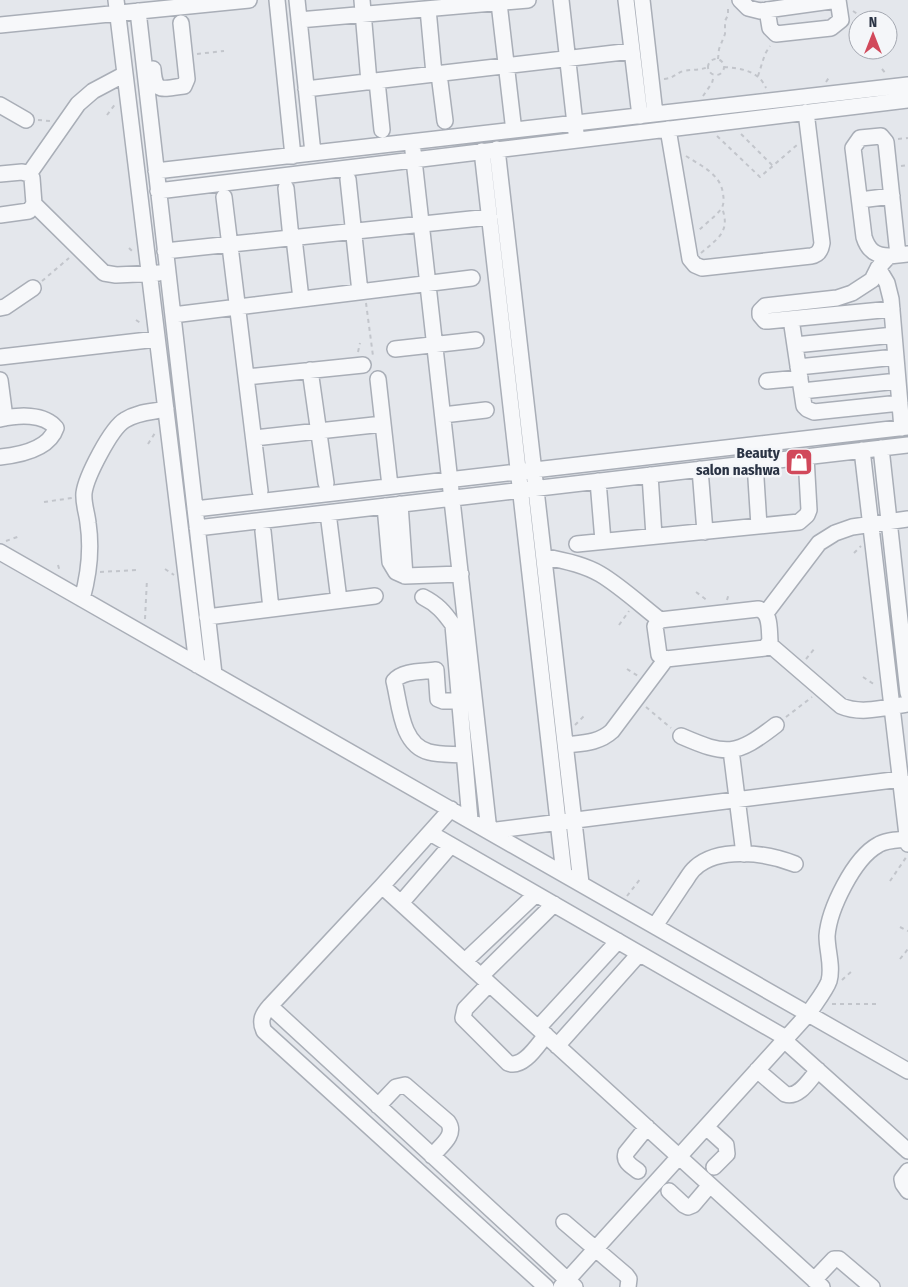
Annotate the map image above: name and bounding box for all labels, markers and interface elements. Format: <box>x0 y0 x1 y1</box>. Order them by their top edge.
north arrow <box>848 10 898 60</box>
text: N <box>869 14 877 31</box>
place label: Beauty salon nashwa <box>696 444 781 479</box>
shop icon: Beauty salon nashwa <box>784 447 814 477</box>

